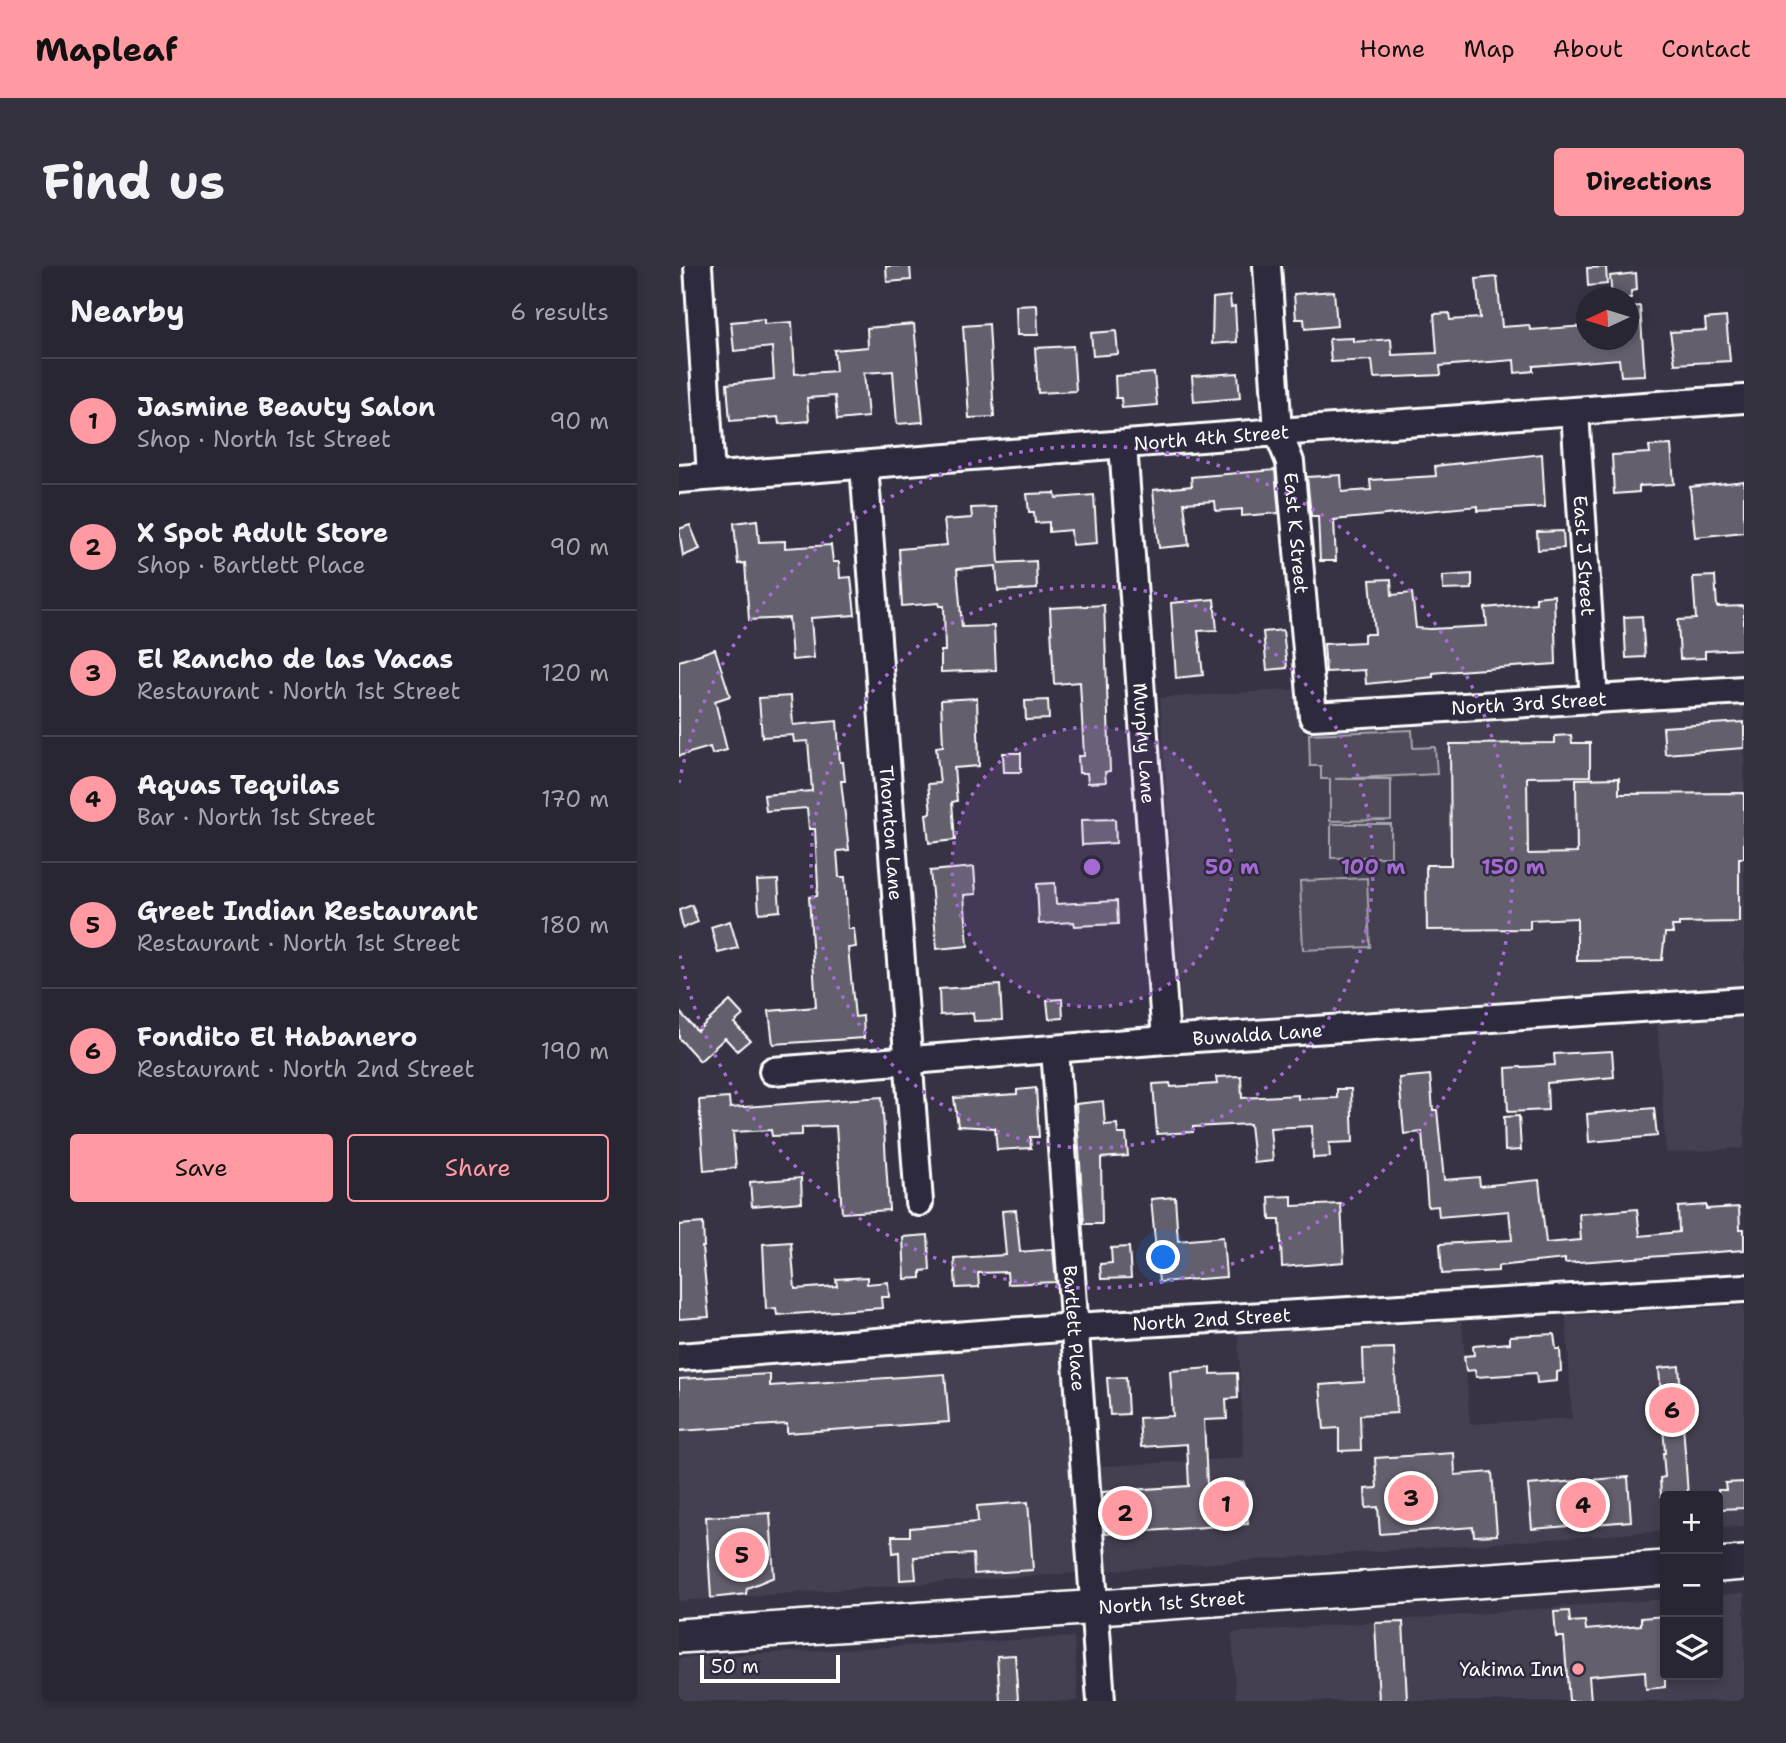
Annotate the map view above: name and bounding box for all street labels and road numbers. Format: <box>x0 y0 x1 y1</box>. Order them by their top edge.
street label: North 4th Street <box>1133 419 1290 456</box>
street label: East K Street <box>1278 471 1314 595</box>
street label: East J Street <box>1568 495 1601 617</box>
street label: Murphy Lane <box>1128 682 1161 805</box>
street label: North 3rd Street <box>1450 686 1607 720</box>
street label: Thornton Lane <box>874 765 909 901</box>
street label: Buwalda Lane <box>1192 1017 1323 1051</box>
street label: Bartlett Place <box>1058 1264 1092 1392</box>
street label: North 2nd Street <box>1132 1302 1292 1336</box>
street label: North 1st Street <box>1097 1584 1246 1620</box>

